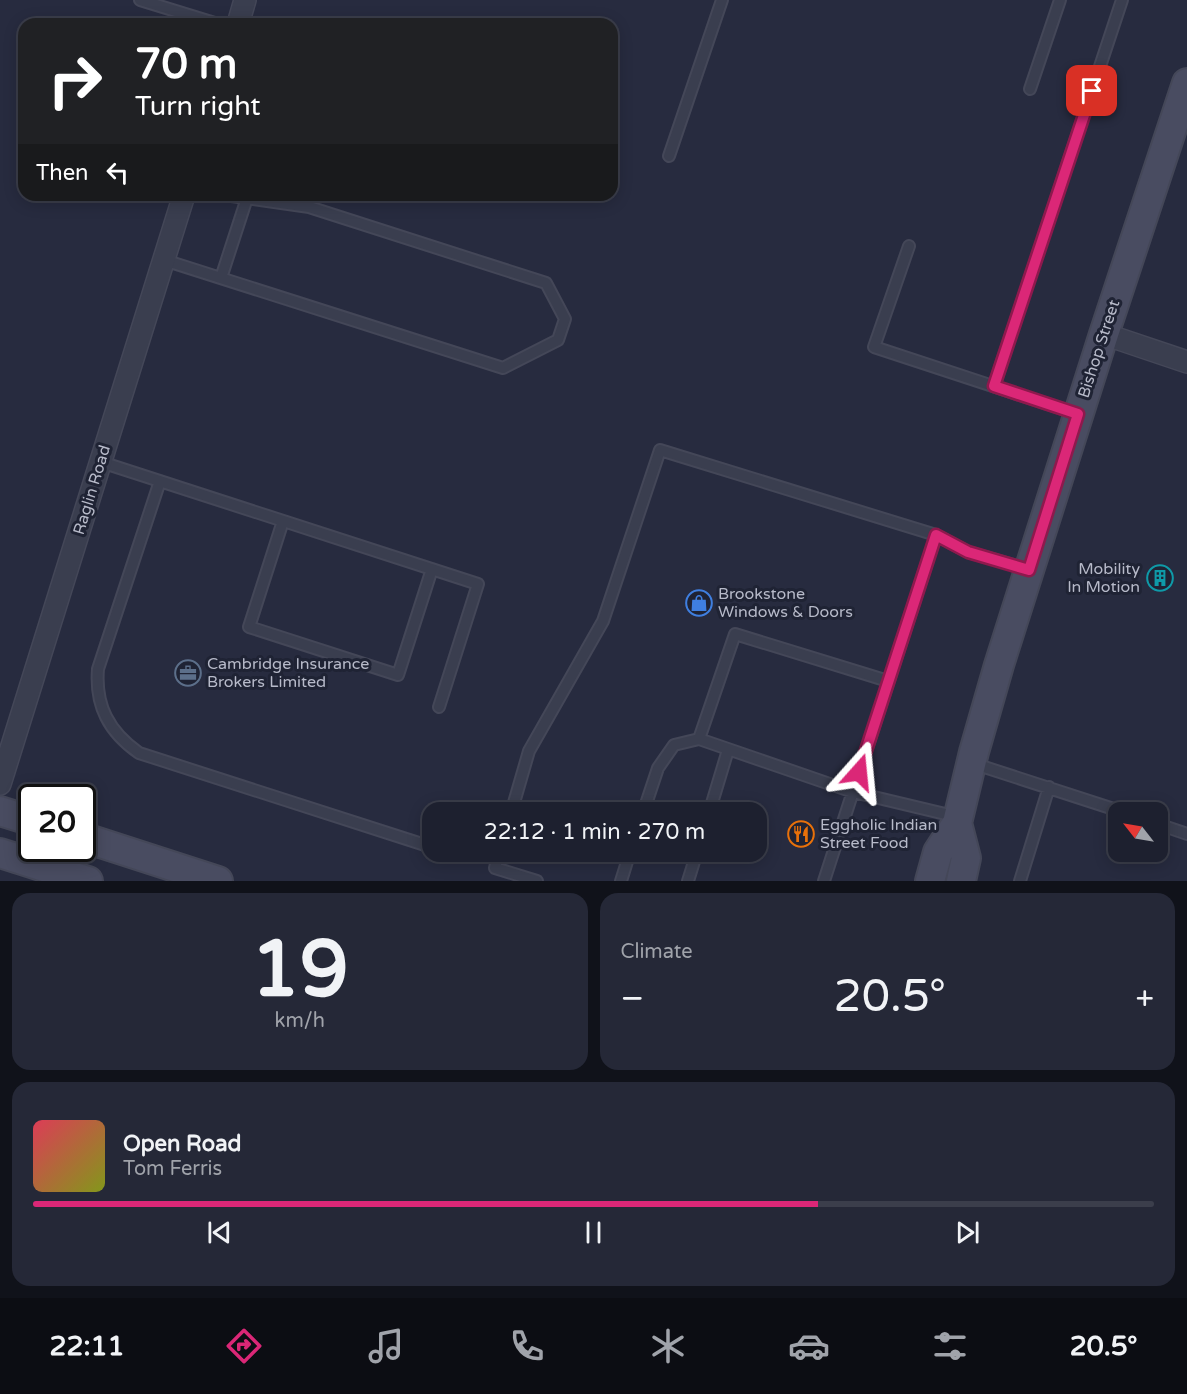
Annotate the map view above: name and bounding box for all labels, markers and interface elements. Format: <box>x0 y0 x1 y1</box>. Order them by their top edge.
text: 70 m <box>135 39 237 90</box>
icon: right <box>36 42 114 120</box>
pin <box>1066 65 1117 116</box>
icon: arrive <box>1075 74 1108 107</box>
text: Turn right <box>135 90 261 123</box>
icon: left <box>101 156 134 189</box>
text: Then <box>36 160 89 186</box>
street label: Bishop Street <box>1074 297 1124 401</box>
street label: Raglin Road <box>69 443 115 537</box>
place label: Mobility In Motion <box>1067 559 1140 597</box>
building icon: Mobility In Motion <box>1145 563 1175 593</box>
place label: Brookstone Windows & Doors <box>718 584 853 622</box>
shop icon: Brookstone Windows & Doors <box>684 588 714 618</box>
place label: Cambridge Insurance Brokers Limited <box>207 654 369 692</box>
office icon: Cambridge Insurance Brokers Limited <box>173 658 203 688</box>
position arrow <box>827 740 891 804</box>
speed limit sign: 20 <box>18 784 96 862</box>
north arrow <box>1108 802 1168 862</box>
map controls <box>1108 802 1168 862</box>
place label: Eggholic Indian Street Food <box>820 815 937 853</box>
text: 22:12 · 1 min · 270 m <box>484 819 705 845</box>
restaurant icon: Eggholic Indian Street Food <box>786 819 816 849</box>
text: 19 <box>251 923 349 1017</box>
text: Climate <box>621 940 693 964</box>
text: 20.5° <box>833 970 946 1024</box>
text: − <box>621 979 644 1018</box>
text: + <box>1135 979 1154 1018</box>
text: km/h <box>275 1009 325 1033</box>
text: Open Road <box>123 1131 241 1157</box>
text: Tom Ferris <box>123 1157 222 1181</box>
icon: previous <box>203 1216 236 1249</box>
icon: pause <box>577 1216 610 1249</box>
icon: next <box>951 1216 984 1249</box>
icon: directions <box>223 1325 265 1367</box>
icon: music <box>365 1325 407 1367</box>
icon: phone <box>506 1325 548 1367</box>
icon: climate <box>647 1325 689 1367</box>
icon: car <box>788 1325 830 1367</box>
icon: filters <box>929 1325 971 1367</box>
text: 22:11 <box>50 1330 124 1363</box>
text: 20.5° <box>1070 1330 1137 1363</box>

